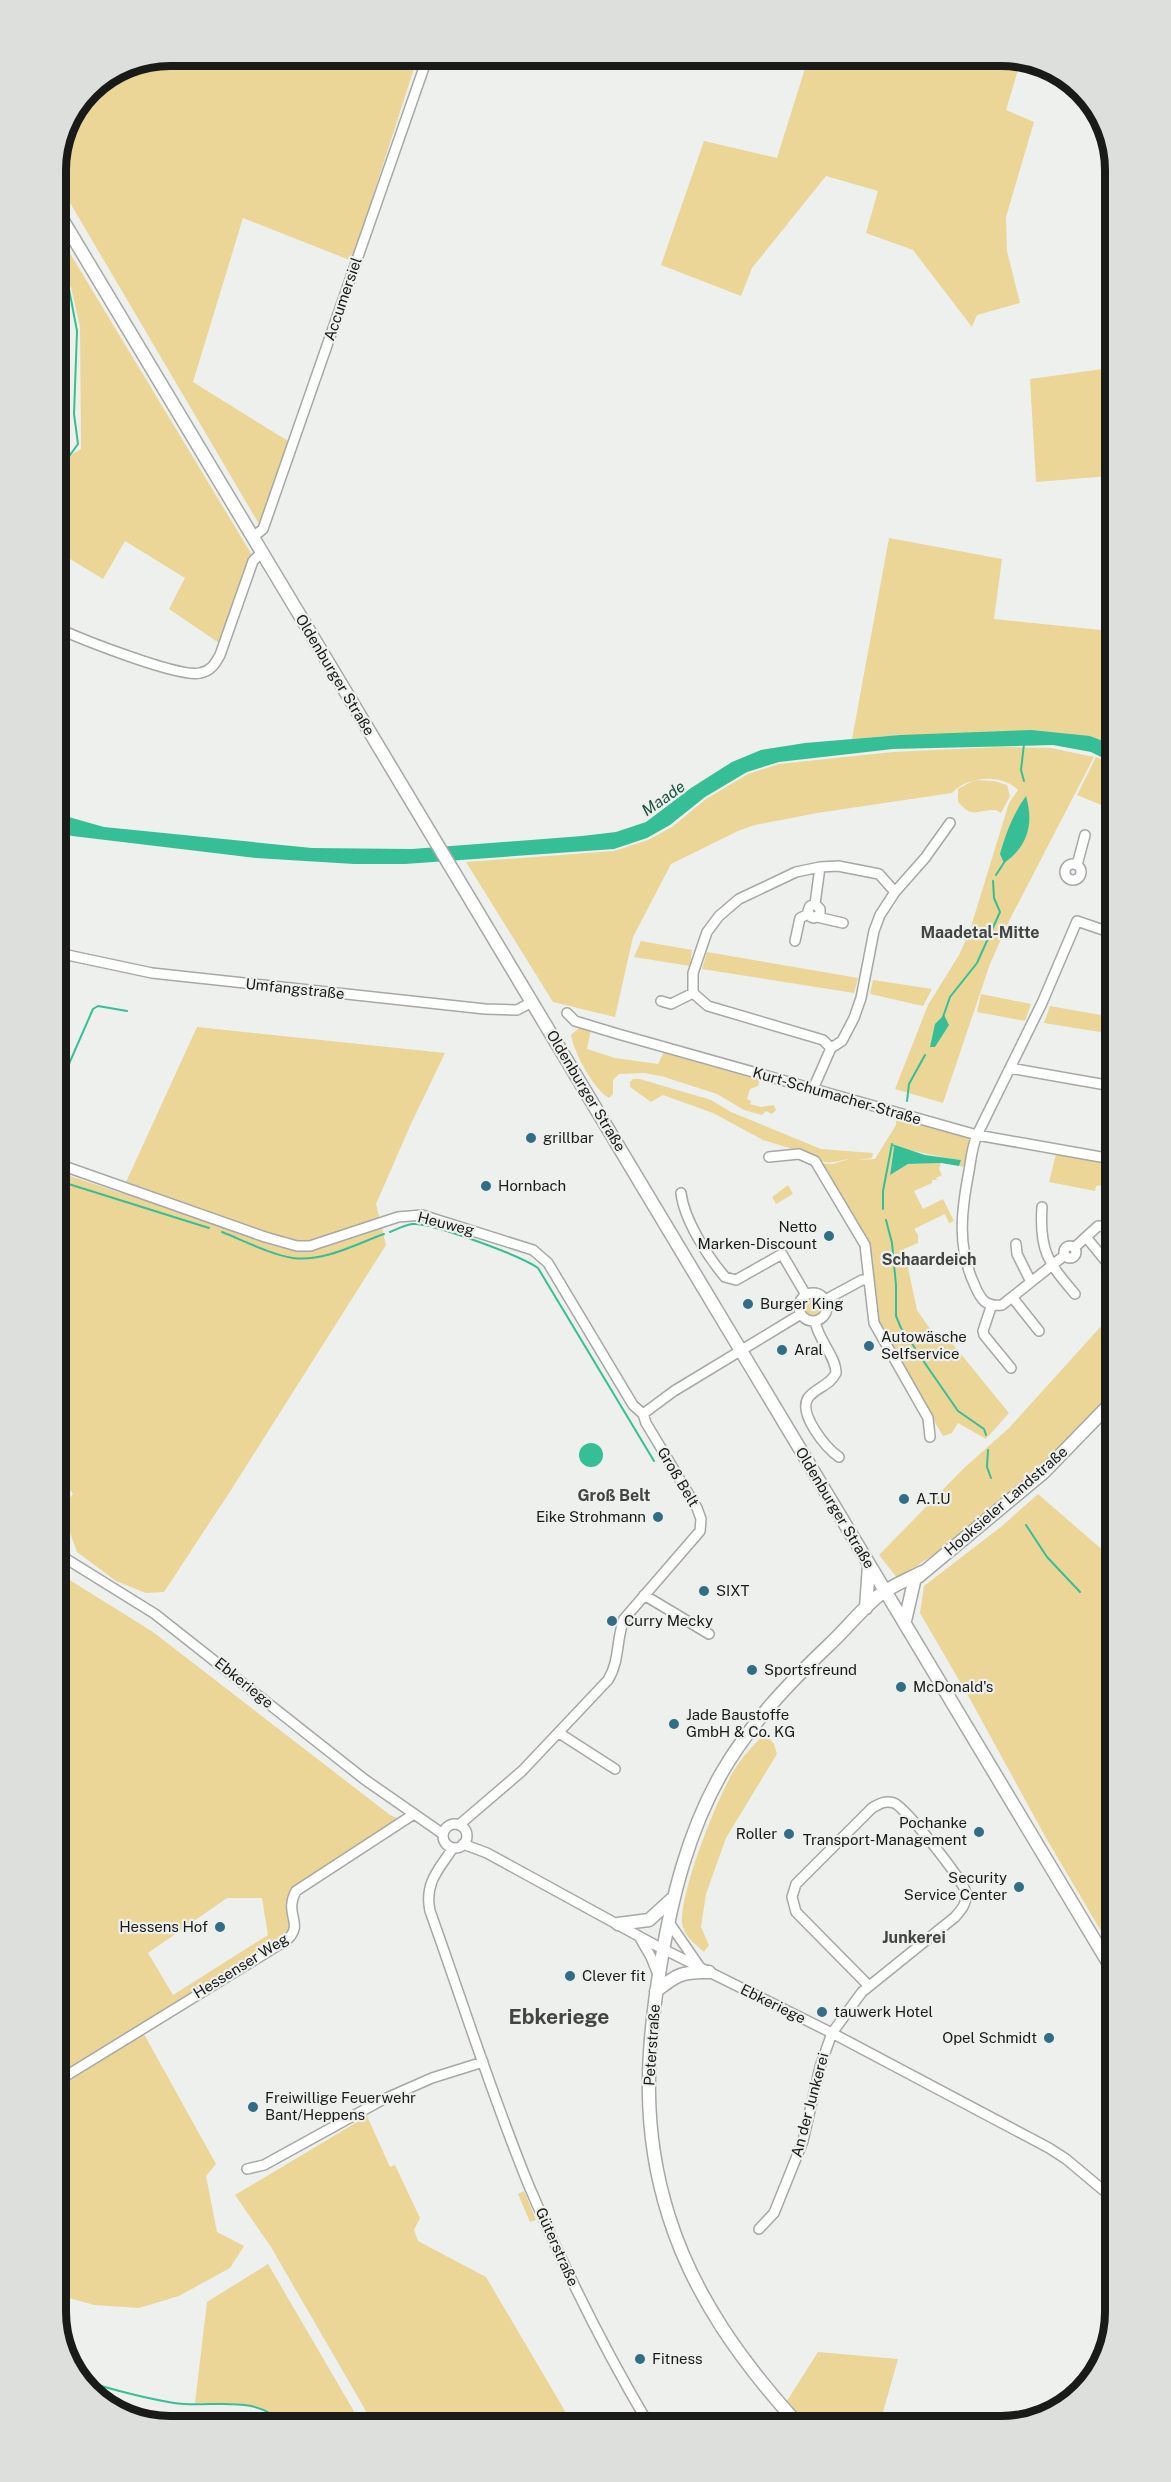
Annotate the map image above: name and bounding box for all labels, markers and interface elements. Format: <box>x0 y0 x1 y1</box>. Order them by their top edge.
street label: Accumersiel <box>320 255 365 343</box>
street label: Oldenburger Straße <box>292 611 378 738</box>
water label: Maade <box>638 777 689 820</box>
district label: Maadetal-Mitte <box>920 923 1040 942</box>
street label: Umfangstraße <box>245 975 346 1002</box>
street label: Oldenburger Straße <box>543 1027 629 1154</box>
street label: Kurt-Schumacher-Straße <box>751 1063 923 1128</box>
place label: grillbar <box>543 1129 594 1146</box>
marker: grillbar <box>524 1131 538 1145</box>
place label: Hornbach <box>498 1177 566 1194</box>
marker: Hornbach <box>479 1179 493 1193</box>
street label: Heuweg <box>416 1208 476 1239</box>
place label: Netto Marken-Discount <box>697 1218 817 1252</box>
marker: Netto Marken-Discount <box>822 1229 836 1243</box>
district label: Schaardeich <box>881 1250 977 1269</box>
place label: Burger King <box>760 1295 844 1312</box>
marker: Burger King <box>741 1297 755 1311</box>
place label: Autowäsche Selfservice <box>881 1328 967 1362</box>
marker: Autowäsche Selfservice <box>862 1339 876 1353</box>
place label: Aral <box>794 1341 823 1358</box>
marker: Aral <box>775 1343 789 1357</box>
street label: Hooksieler Landstraße <box>941 1443 1071 1559</box>
street label: Groß Belt <box>654 1444 703 1510</box>
street label: Oldenburger Straße <box>792 1444 878 1571</box>
district label: Groß Belt <box>577 1486 651 1505</box>
place label: A.T.U <box>916 1490 951 1507</box>
marker: A.T.U <box>897 1492 911 1506</box>
place label: Eike Strohmann <box>536 1508 646 1525</box>
marker: Eike Strohmann <box>651 1510 665 1524</box>
place label: SIXT <box>716 1582 750 1599</box>
marker: SIXT <box>697 1584 711 1598</box>
place label: Curry Mecky <box>624 1612 713 1629</box>
marker: Curry Mecky <box>605 1614 619 1628</box>
street label: Ebkeriege <box>212 1654 277 1711</box>
place label: Sportsfreund <box>764 1661 857 1678</box>
marker: Sportsfreund <box>745 1663 759 1677</box>
place label: McDonald's <box>913 1678 993 1695</box>
marker: McDonald's <box>894 1680 908 1694</box>
place label: Jade Baustoffe GmbH & Co. KG <box>686 1706 795 1740</box>
marker: Jade Baustoffe GmbH & Co. KG <box>667 1717 681 1731</box>
place label: Pochanke Transport-Management <box>803 1814 967 1848</box>
place label: Roller <box>736 1825 777 1842</box>
marker: Pochanke Transport-Management <box>972 1825 986 1839</box>
marker: Roller <box>782 1827 796 1841</box>
place label: Security Service Center <box>904 1869 1007 1903</box>
marker: Security Service Center <box>1012 1880 1026 1894</box>
place label: Hessens Hof <box>119 1918 208 1935</box>
marker: Hessens Hof <box>213 1920 227 1934</box>
district label: Junkerei <box>882 1928 946 1947</box>
street label: Hessenser Weg <box>190 1930 291 2002</box>
place label: Clever fit <box>582 1967 646 1984</box>
marker: Clever fit <box>563 1969 577 1983</box>
street label: Ebkeriege <box>738 1981 809 2027</box>
street label: Peterstraße <box>640 2003 663 2086</box>
place label: tauwerk Hotel <box>834 2003 933 2020</box>
district label: Ebkeriege <box>509 2004 609 2029</box>
marker: tauwerk Hotel <box>815 2005 829 2019</box>
place label: Opel Schmidt <box>942 2029 1037 2046</box>
marker: Opel Schmidt <box>1042 2031 1056 2045</box>
street label: An der Junkerei <box>787 2051 832 2159</box>
place label: Freiwillige Feuerwehr Bant/Heppens <box>265 2089 416 2123</box>
marker: Freiwillige Feuerwehr Bant/Heppens <box>246 2100 260 2114</box>
street label: Güterstraße <box>533 2205 582 2289</box>
place label: Fitness <box>652 2350 703 2367</box>
marker: Fitness <box>633 2352 647 2366</box>

